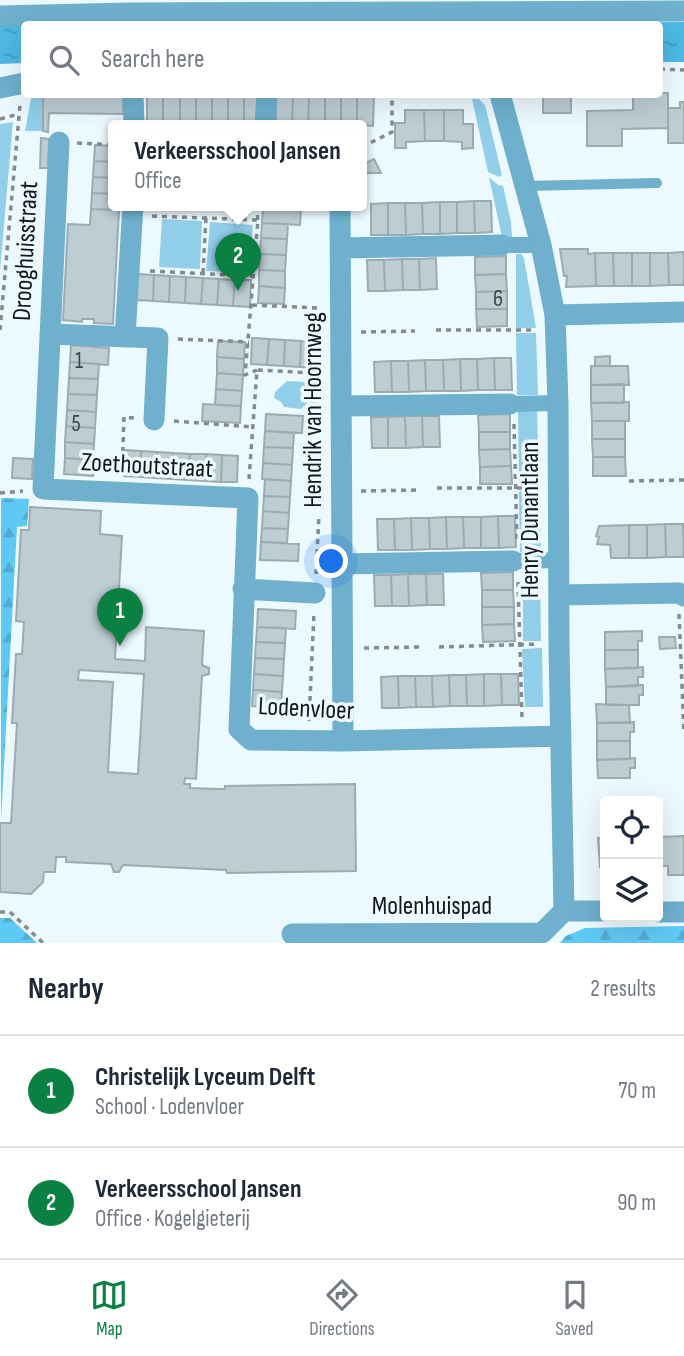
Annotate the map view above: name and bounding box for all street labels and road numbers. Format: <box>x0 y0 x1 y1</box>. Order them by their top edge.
street label: Drooghuisstraat <box>7 180 45 322</box>
street label: Hendrik van Hoornweg <box>298 312 329 508</box>
street label: Henry Dunantlaan <box>515 442 546 598</box>
street label: Zoethoutstraat <box>80 447 214 485</box>
street label: Lodenvloer <box>257 691 355 727</box>
street label: Molenhuispad <box>372 891 492 922</box>

